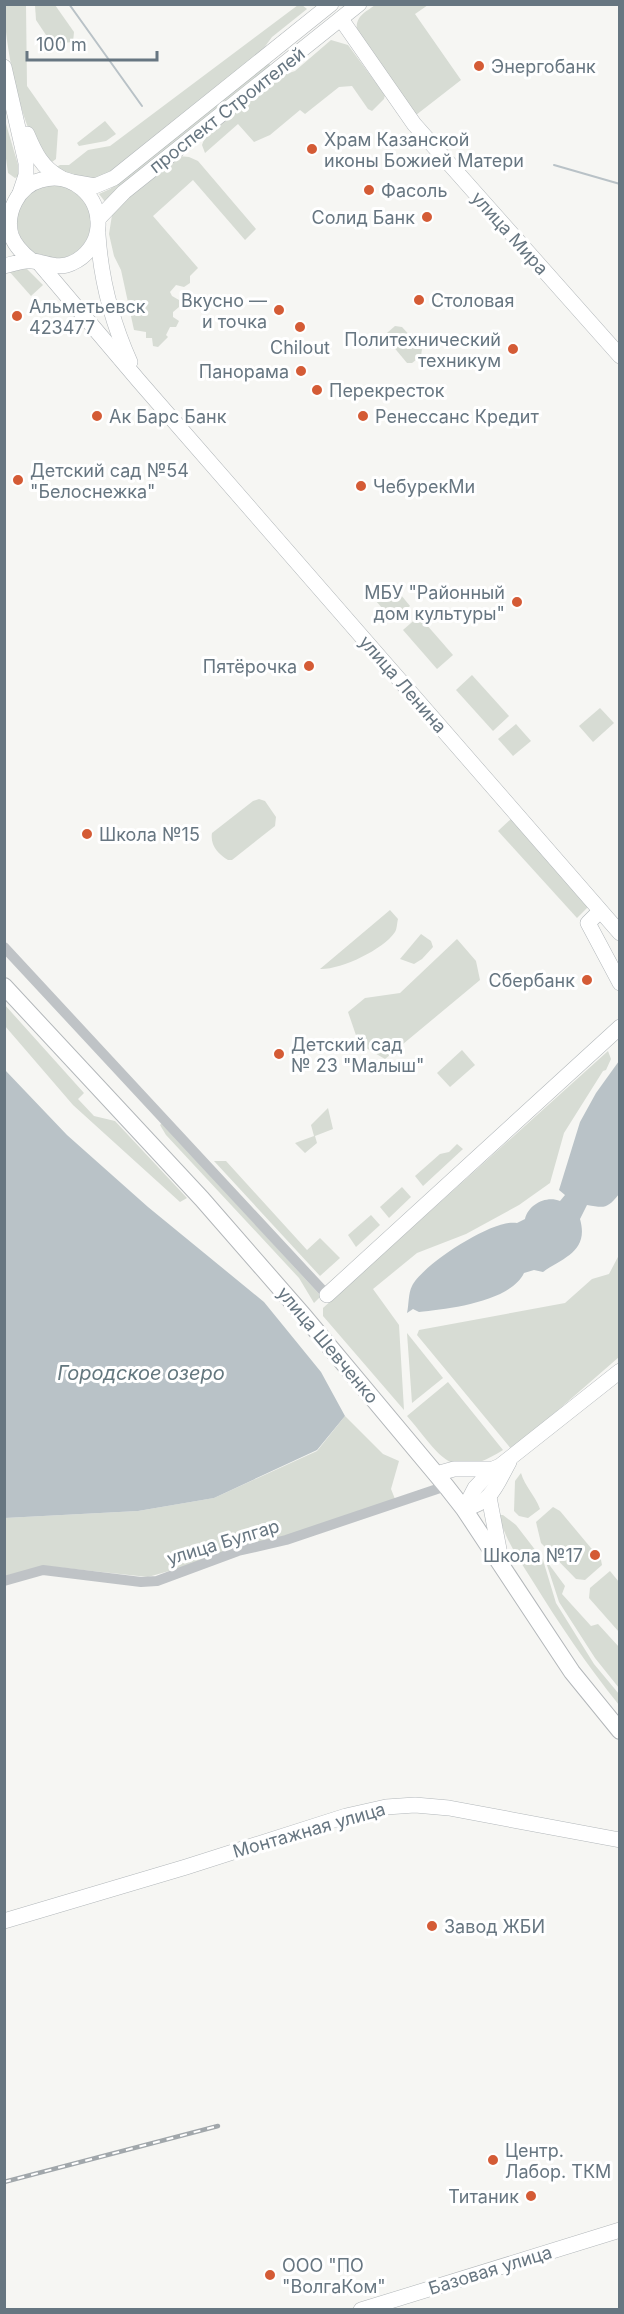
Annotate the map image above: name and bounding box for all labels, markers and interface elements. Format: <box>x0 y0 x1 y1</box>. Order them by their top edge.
scale bar <box>27 24 158 62</box>
text: 100 m <box>36 34 87 55</box>
street label: проспект Строителей <box>145 43 309 177</box>
place label: Энергобанк <box>491 56 596 77</box>
marker: Энергобанк <box>472 59 486 73</box>
place label: Храм Казанской иконы Божией Матери <box>324 129 524 171</box>
marker: Храм Казанской иконы Божией Матери <box>305 142 319 156</box>
place label: Фасоль <box>381 180 448 201</box>
marker: Фасоль <box>362 183 376 197</box>
street label: улица Мира <box>467 187 553 279</box>
place label: Солид Банк <box>312 207 415 228</box>
marker: Солид Банк <box>420 210 434 224</box>
place label: Вкусно — и точка <box>181 290 267 332</box>
place label: Столовая <box>431 290 514 311</box>
marker: Столовая <box>412 293 426 307</box>
place label: Альметьевск 423477 <box>29 296 146 338</box>
marker: Вкусно — и точка <box>272 303 286 317</box>
marker: Альметьевск 423477 <box>10 309 24 323</box>
marker: Chilout <box>293 320 307 334</box>
place label: Политехнический техникум <box>344 329 501 371</box>
place label: Chilout <box>270 337 330 358</box>
marker: Политехнический техникум <box>506 342 520 356</box>
place label: Панорама <box>199 361 289 382</box>
marker: Панорама <box>294 364 308 378</box>
place label: Перекресток <box>329 380 445 401</box>
marker: Перекресток <box>310 383 324 397</box>
place label: Ак Барс Банк <box>109 406 227 427</box>
place label: Ренессанс Кредит <box>375 406 539 427</box>
marker: Ак Барс Банк <box>90 409 104 423</box>
marker: Ренессанс Кредит <box>356 409 370 423</box>
place label: Детский сад №54 "Белоснежка" <box>30 460 189 502</box>
marker: Детский сад №54 "Белоснежка" <box>11 473 25 487</box>
place label: ЧебурекМи <box>373 476 475 497</box>
marker: ЧебурекМи <box>354 479 368 493</box>
place label: МБУ "Районный дом культуры" <box>364 582 505 624</box>
marker: МБУ "Районный дом культуры" <box>510 595 524 609</box>
street label: улица Ленина <box>355 631 451 737</box>
place label: Пятёрочка <box>203 656 297 677</box>
marker: Пятёрочка <box>302 659 316 673</box>
place label: Школа №15 <box>99 824 200 845</box>
marker: Школа №15 <box>80 827 94 841</box>
place label: Сбербанк <box>489 970 575 991</box>
marker: Сбербанк <box>580 973 594 987</box>
place label: Детский сад № 23 "Малыш" <box>291 1034 424 1076</box>
marker: Детский сад № 23 "Малыш" <box>272 1047 286 1061</box>
street label: улица Шевченко <box>273 1282 383 1408</box>
water label: Городское озеро <box>57 1361 225 1385</box>
street label: улица Булгар <box>164 1515 282 1569</box>
place label: Школа №17 <box>483 1545 583 1566</box>
marker: Школа №17 <box>588 1548 602 1562</box>
street label: Монтажная улица <box>230 1798 388 1862</box>
place label: Завод ЖБИ <box>444 1916 545 1937</box>
marker: Завод ЖБИ <box>425 1919 439 1933</box>
place label: Центр. Лабор. ТКМ <box>505 2140 611 2182</box>
marker: Центр. Лабор. ТКМ <box>486 2153 500 2167</box>
place label: Титаник <box>448 2186 519 2207</box>
marker: Титаник <box>524 2189 538 2203</box>
street label: Базовая улица <box>426 2241 554 2299</box>
place label: ООО "ПО "ВолгаКом" <box>282 2255 386 2297</box>
marker: ООО "ПО "ВолгаКом" <box>263 2268 277 2282</box>

